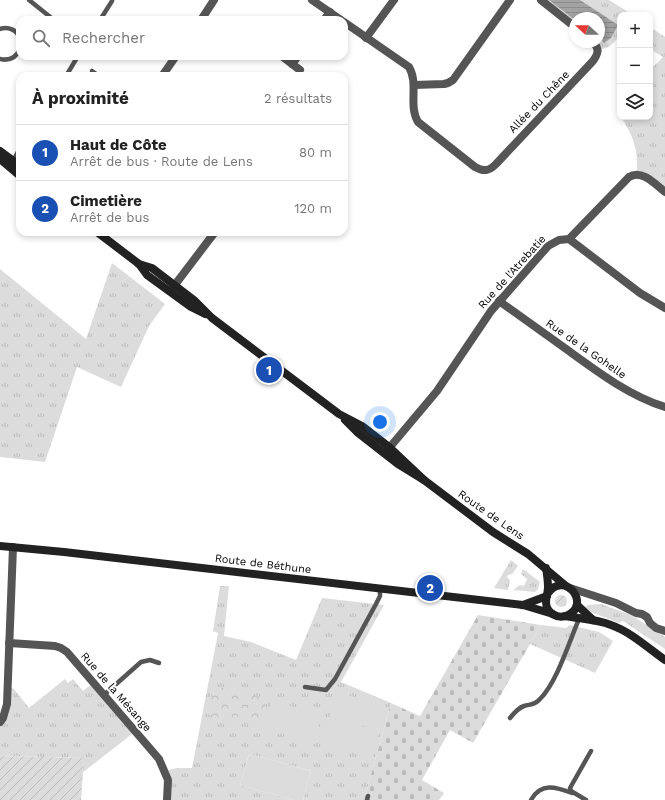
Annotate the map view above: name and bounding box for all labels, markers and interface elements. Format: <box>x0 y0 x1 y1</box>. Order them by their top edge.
north arrow <box>569 12 605 48</box>
map controls <box>617 12 653 120</box>
button: + <box>617 12 653 48</box>
search box <box>16 16 348 60</box>
icon: search <box>30 27 52 49</box>
text: Rechercher <box>62 29 145 47</box>
button: − <box>617 48 653 84</box>
street label: Allée du Chêne <box>506 68 572 136</box>
button: layers <box>617 84 653 120</box>
text: À proximité <box>32 88 129 108</box>
text: 2 résultats <box>264 91 332 106</box>
text: Haut de Côte <box>70 136 167 154</box>
text: 1 <box>42 145 48 160</box>
text: 80 m <box>299 145 332 160</box>
text: Arrêt de bus · Route de Lens <box>70 154 253 169</box>
text: Cimetière <box>70 192 142 210</box>
text: 2 <box>41 201 49 216</box>
text: 120 m <box>294 201 332 216</box>
text: Arrêt de bus <box>70 210 149 225</box>
street label: Rue de l'Atrebatie <box>476 233 548 311</box>
street label: Rue de la Gohelle <box>543 316 629 382</box>
pin: 1 <box>256 355 282 385</box>
your location <box>370 412 390 432</box>
street label: Route de Lens <box>455 487 527 543</box>
street label: Route de Béthune <box>214 552 312 576</box>
pin: 2 <box>417 573 443 603</box>
street label: Rue de la Mésange <box>78 650 154 734</box>

